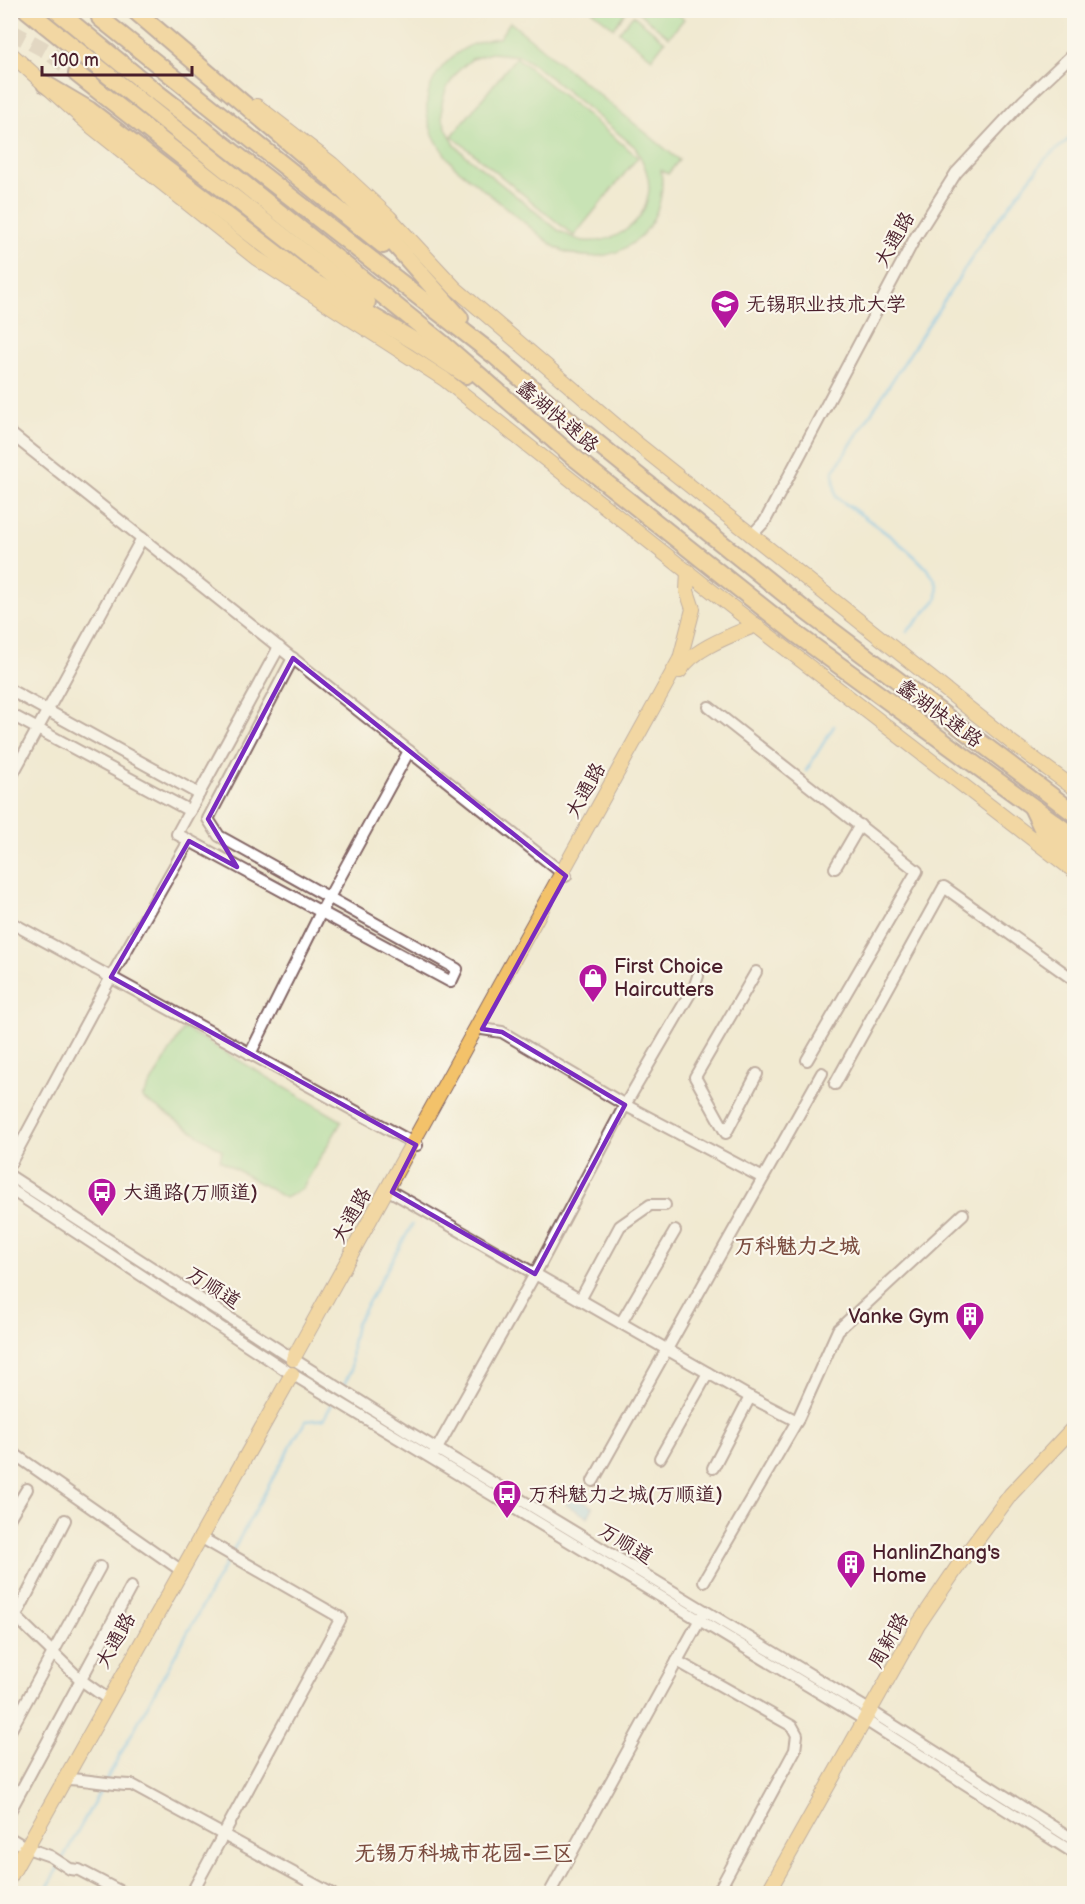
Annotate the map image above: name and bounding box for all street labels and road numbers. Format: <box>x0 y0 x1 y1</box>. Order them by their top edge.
street label: 大通路 <box>870 207 920 272</box>
street label: 蠡湖快速路 <box>511 375 604 459</box>
street label: 蠡湖快速路 <box>892 675 988 753</box>
street label: 大通路 <box>561 758 611 823</box>
street label: 大通路 <box>327 1183 377 1248</box>
street label: 万顺道 <box>182 1261 245 1314</box>
street label: 万顺道 <box>594 1518 657 1570</box>
street label: 大通路 <box>91 1608 141 1673</box>
street label: 周新路 <box>864 1608 914 1673</box>

